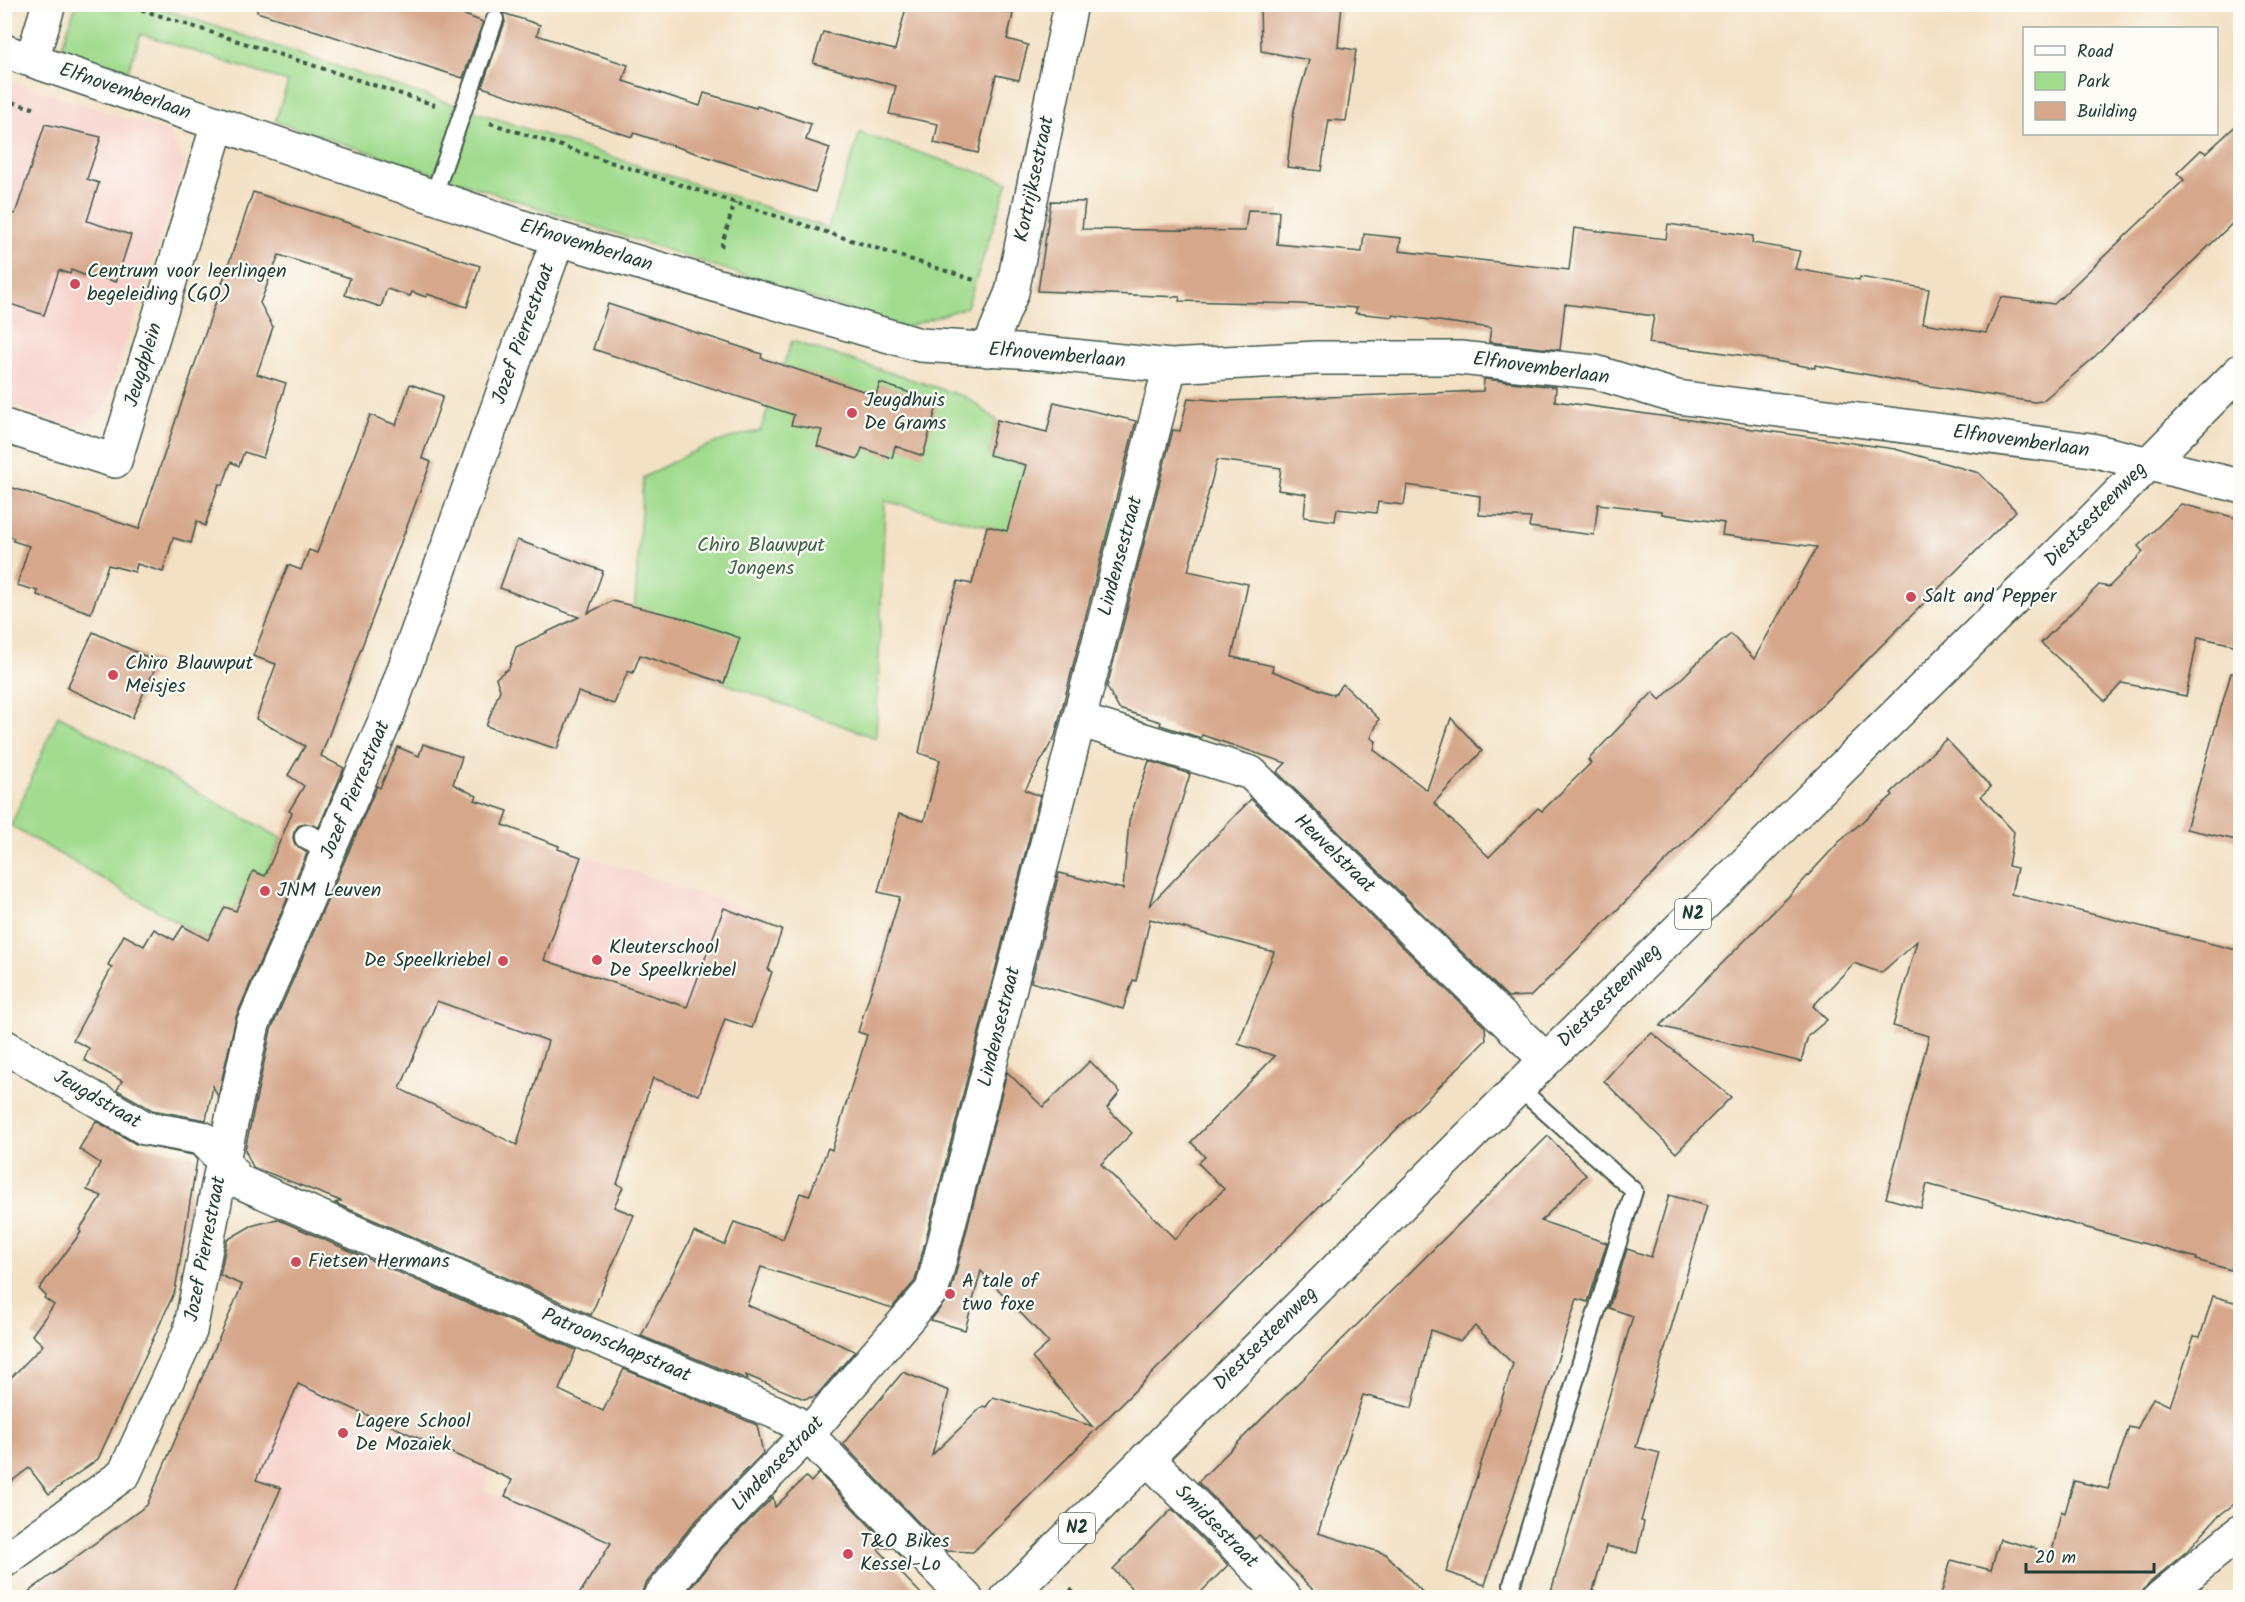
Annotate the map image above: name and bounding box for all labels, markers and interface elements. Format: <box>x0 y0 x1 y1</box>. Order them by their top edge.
legend <box>2023 27 2218 135</box>
text: Road <box>2077 38 2114 67</box>
street label: Elfnovemberlaan <box>55 54 195 130</box>
text: Park <box>2077 68 2110 97</box>
text: Building <box>2077 98 2137 127</box>
street label: Kortrijksestraat <box>1006 113 1064 245</box>
street label: Elfnovemberlaan <box>516 211 656 281</box>
place label: Centrum voor leerlingen begeleiding (GO) <box>87 256 287 311</box>
street label: Jozef Pierrestraat <box>484 259 564 409</box>
marker: Centrum voor leerlingen begeleiding (GO) <box>68 277 82 291</box>
street label: Jeugdplein <box>116 319 172 411</box>
street label: Elfnovemberlaan <box>987 334 1127 378</box>
street label: Elfnovemberlaan <box>1471 344 1611 394</box>
place label: Jeugdhuis De Grams <box>864 385 947 440</box>
marker: Jeugdhuis De Grams <box>845 406 859 420</box>
street label: Elfnovemberlaan <box>1951 417 2091 467</box>
street label: Diestsesteenweg <box>2037 454 2155 576</box>
street label: Lindensestraat <box>1090 492 1152 619</box>
park label: Chiro Blauwput Jongens <box>697 530 825 585</box>
place label: Salt and Pepper <box>1923 581 2058 613</box>
marker: Salt and Pepper <box>1904 590 1918 604</box>
place label: Chiro Blauwput Meisjes <box>125 648 253 703</box>
marker: Chiro Blauwput Meisjes <box>106 668 120 682</box>
street label: Jozef Pierrestraat <box>312 715 400 864</box>
street label: Heuvelstraat <box>1286 806 1383 902</box>
place label: JNM Leuven <box>277 875 381 907</box>
marker: JNM Leuven <box>258 884 272 898</box>
road number: N2 <box>1675 899 1711 929</box>
place label: Kleuterschool De Speelkriebel <box>609 932 736 987</box>
street label: Diestsesteenweg <box>1550 936 1670 1056</box>
place label: De Speelkriebel <box>364 945 491 977</box>
marker: Kleuterschool De Speelkriebel <box>590 953 604 967</box>
marker: De Speelkriebel <box>496 954 510 968</box>
street label: Lindensestraat <box>970 963 1030 1090</box>
street label: Jeugdstraat <box>47 1062 147 1138</box>
street label: Jozef Pierrestraat <box>176 1173 236 1325</box>
place label: Fietsen Hermans <box>308 1246 450 1278</box>
marker: Fietsen Hermans <box>289 1255 303 1269</box>
place label: A tale of two foxe <box>962 1266 1040 1321</box>
street label: Diestsesteenweg <box>1206 1279 1326 1399</box>
marker: A tale of two foxe <box>943 1287 957 1301</box>
street label: Patroonschapstraat <box>536 1300 696 1392</box>
place label: Lagere School De Mozaïek <box>355 1406 471 1461</box>
street label: Lindensestraat <box>724 1409 832 1519</box>
marker: Lagere School De Mozaïek <box>336 1426 350 1440</box>
street label: Smidsestraat <box>1166 1477 1266 1577</box>
road number: N2 <box>1059 1513 1095 1543</box>
place label: T&O Bikes Kessel-Lo <box>860 1526 950 1581</box>
scale bar <box>2026 1536 2154 1574</box>
text: 20 m <box>2035 1544 2076 1573</box>
marker: T&O Bikes Kessel-Lo <box>841 1547 855 1561</box>

